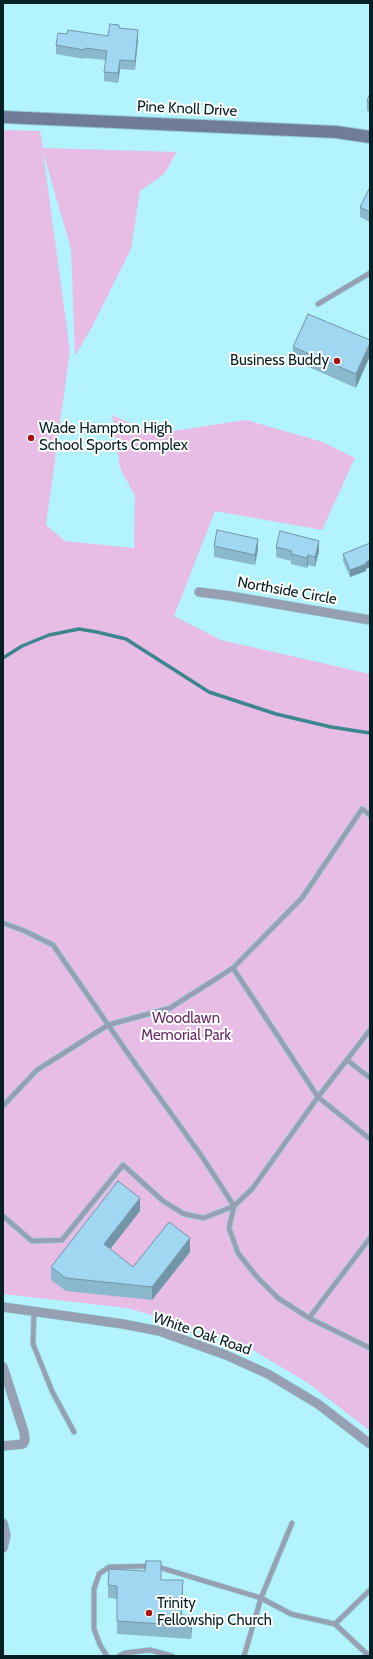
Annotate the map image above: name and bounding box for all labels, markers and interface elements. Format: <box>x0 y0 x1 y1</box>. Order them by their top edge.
street label: Pine Knoll Drive <box>136 97 238 121</box>
place label: Business Buddy <box>230 352 329 370</box>
marker: Business Buddy <box>332 356 342 366</box>
place label: Wade Hampton High School Sports Complex <box>39 420 188 455</box>
marker: Wade Hampton High School Sports Complex <box>26 433 36 443</box>
street label: Northside Circle <box>236 573 338 609</box>
park label: Woodlawn Memorial Park <box>141 1010 231 1045</box>
street label: White Oak Road <box>150 1309 254 1359</box>
place label: Trinity Fellowship Church <box>157 1595 272 1630</box>
marker: Trinity Fellowship Church <box>144 1608 154 1618</box>

